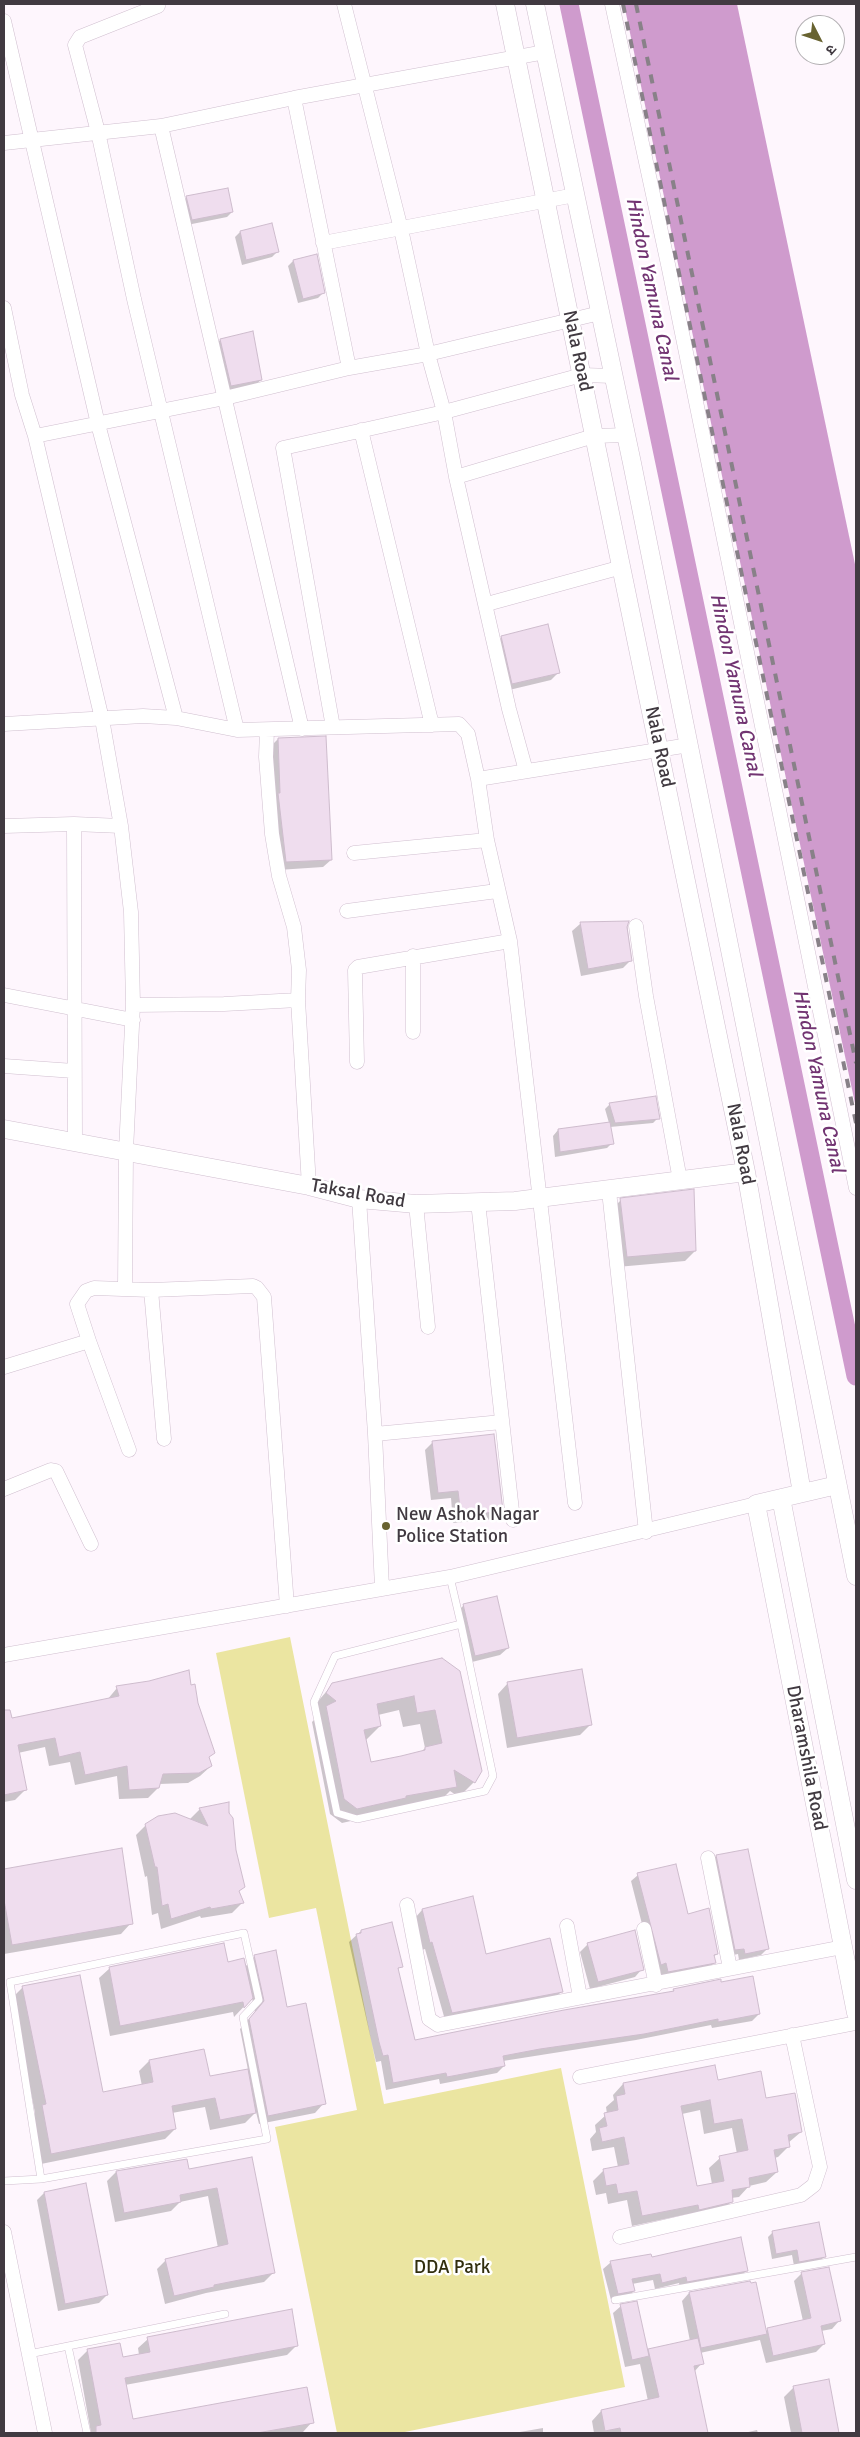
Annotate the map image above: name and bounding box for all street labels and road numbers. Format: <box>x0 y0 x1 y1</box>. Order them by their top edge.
street label: Nala Road <box>557 308 597 394</box>
street label: Nala Road <box>639 704 679 790</box>
street label: Nala Road <box>721 1101 759 1187</box>
street label: Taksal Road <box>309 1174 407 1214</box>
street label: Dharamshila Road <box>781 1683 831 1833</box>

